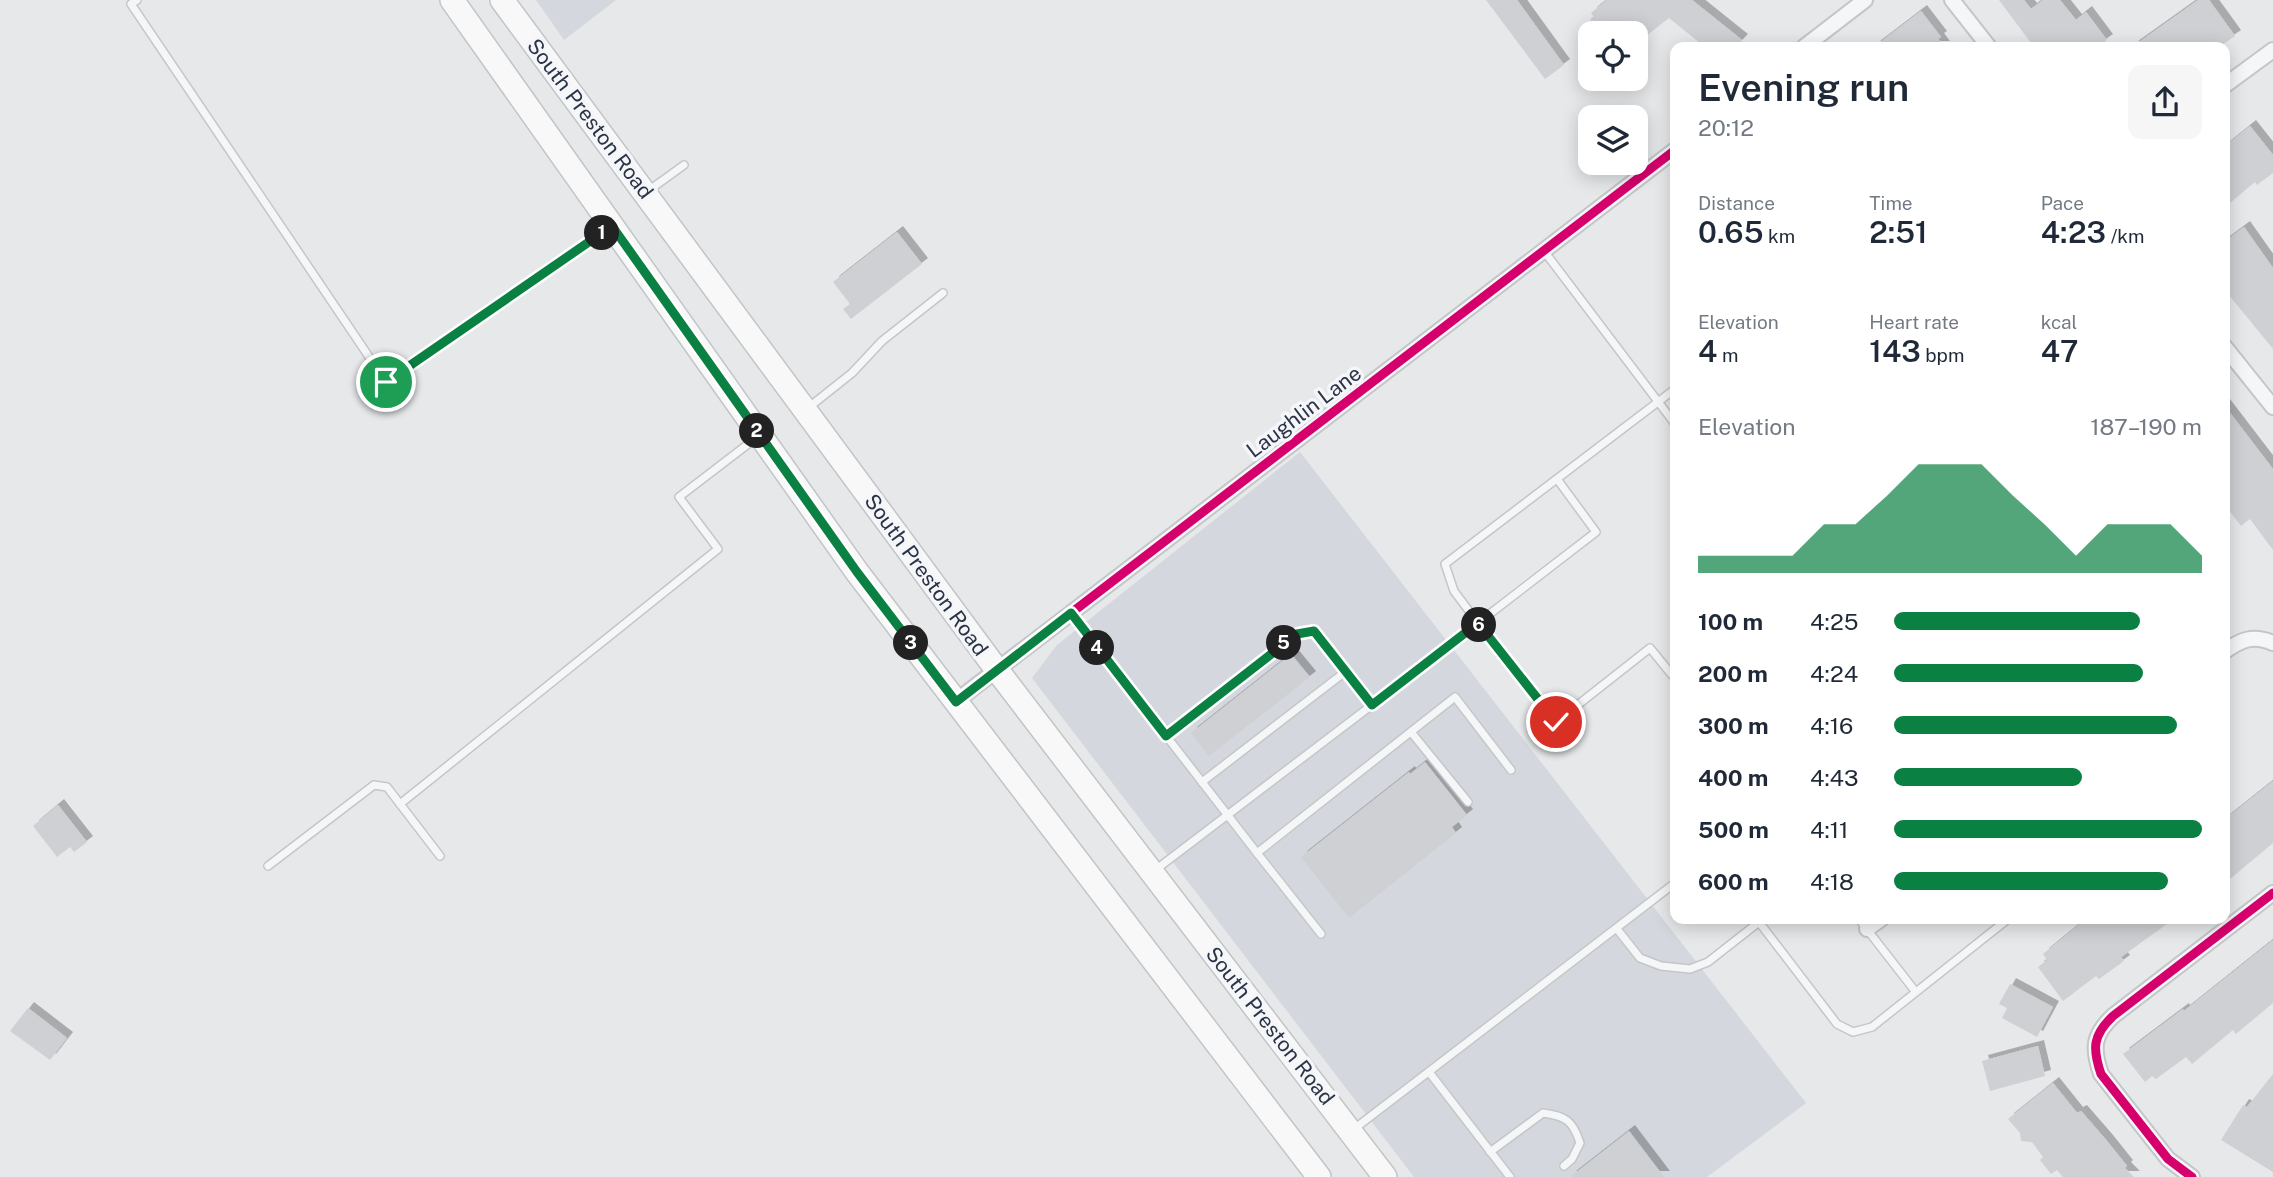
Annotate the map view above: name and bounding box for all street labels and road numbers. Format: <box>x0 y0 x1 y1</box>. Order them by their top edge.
street label: South Preston Road <box>522 34 659 204</box>
street label: Laughlin Lane <box>1241 360 1366 463</box>
street label: South Preston Road <box>859 489 993 660</box>
street label: South Preston Road <box>1201 942 1340 1110</box>

